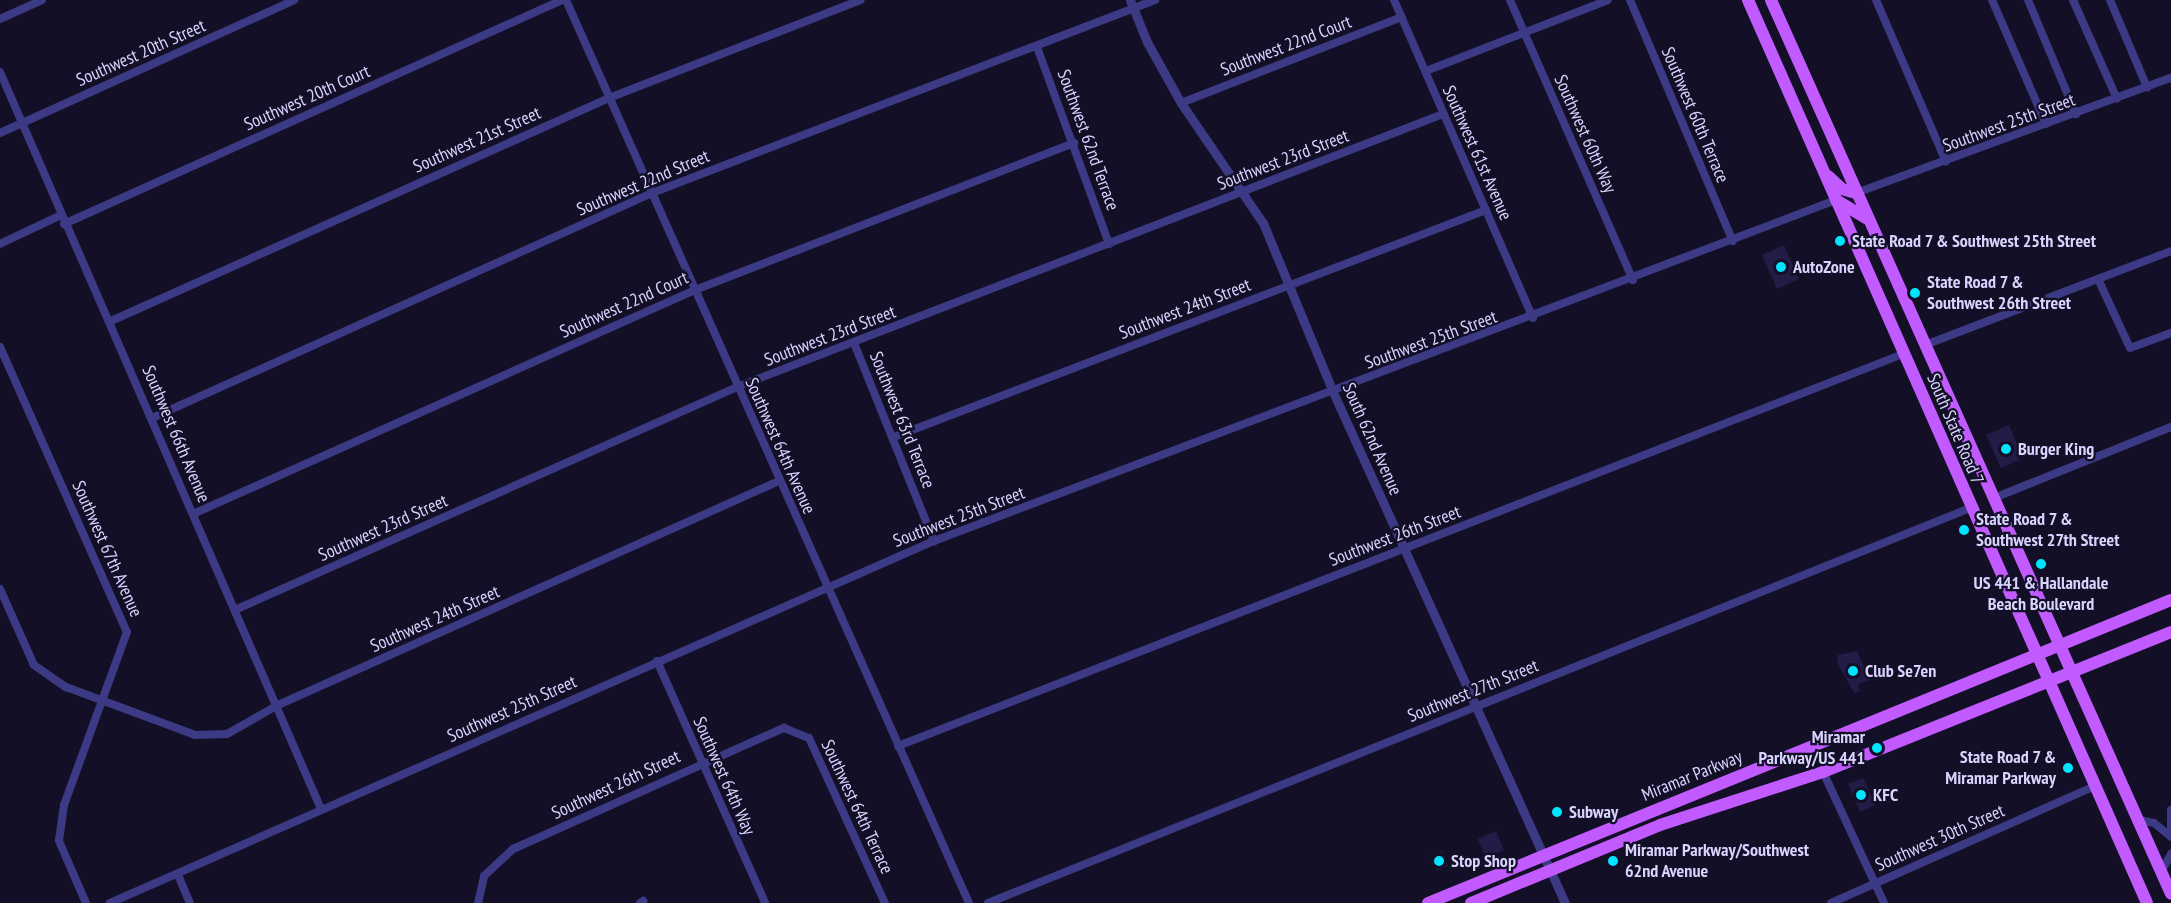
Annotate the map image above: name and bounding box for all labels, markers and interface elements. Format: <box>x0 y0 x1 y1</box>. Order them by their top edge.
street label: Southwest 22nd Court <box>1218 11 1354 81</box>
street label: Southwest 20th Street <box>73 15 209 91</box>
street label: Southwest 60th Terrace <box>1657 44 1733 186</box>
street label: Southwest 20th Court <box>241 61 373 135</box>
street label: Southwest 62nd Terrace <box>1052 66 1124 214</box>
street label: Southwest 60th Way <box>1549 71 1621 197</box>
street label: Southwest 61st Avenue <box>1438 82 1516 224</box>
street label: Southwest 25th Street <box>1940 89 2078 157</box>
street label: Southwest 21st Street <box>410 102 544 178</box>
street label: Southwest 23rd Street <box>1214 125 1352 195</box>
street label: Southwest 22nd Street <box>573 145 713 221</box>
place label: State Road 7 & Southwest 25th Street <box>1852 230 2097 252</box>
marker: State Road 7 & Southwest 25th Street <box>1833 234 1847 248</box>
place label: AutoZone <box>1793 256 1855 278</box>
marker: AutoZone <box>1774 260 1788 274</box>
street label: Southwest 22nd Court <box>556 267 692 343</box>
place label: State Road 7 & Southwest 26th Street <box>1927 272 2071 314</box>
street label: Southwest 24th Street <box>1116 274 1254 344</box>
marker: State Road 7 & Southwest 26th Street <box>1908 286 1922 300</box>
street label: Southwest 23rd Street <box>761 301 899 371</box>
street label: Southwest 25th Street <box>1362 306 1500 374</box>
street label: Southwest 63rd Terrace <box>865 348 939 492</box>
street label: Southwest 66th Avenue <box>137 362 215 506</box>
street label: South State Road 7 <box>1922 370 1988 488</box>
street label: Southwest 64th Avenue <box>740 374 820 518</box>
street label: South 62nd Avenue <box>1337 379 1407 499</box>
place label: Burger King <box>2018 438 2094 460</box>
marker: Burger King <box>1999 442 2013 456</box>
street label: Southwest 67th Avenue <box>67 477 147 621</box>
street label: Southwest 25th Street <box>890 482 1028 552</box>
street label: Southwest 23rd Street <box>315 490 451 566</box>
street label: Southwest 26th Street <box>1326 501 1464 571</box>
place label: State Road 7 & Southwest 27th Street <box>1976 509 2120 552</box>
marker: State Road 7 & Southwest 27th Street <box>1957 523 1971 537</box>
marker: US 441 & Hallandale Beach Boulevard <box>2034 557 2048 571</box>
place label: US 441 & Hallandale Beach Boulevard <box>1974 573 2108 616</box>
street label: Southwest 24th Street <box>367 581 503 657</box>
street label: Southwest 27th Street <box>1405 655 1541 727</box>
place label: Club Se7en <box>1865 660 1936 682</box>
marker: Club Se7en <box>1846 664 1860 678</box>
street label: Southwest 25th Street <box>444 671 580 747</box>
street label: Southwest 64th Way <box>688 713 760 839</box>
place label: Miramar Parkway/US 441 <box>1758 727 1865 770</box>
street label: Southwest 64th Terrace <box>816 736 898 878</box>
marker: Miramar Parkway/US 441 <box>1870 741 1884 755</box>
street label: Southwest 26th Street <box>548 746 684 824</box>
street label: Miramar Parkway <box>1639 746 1745 806</box>
place label: State Road 7 & Miramar Parkway <box>1945 747 2056 789</box>
marker: State Road 7 & Miramar Parkway <box>2061 761 2075 775</box>
place label: KFC <box>1873 784 1898 806</box>
marker: KFC <box>1854 788 1868 802</box>
street label: Southwest 30th Street <box>1872 800 2008 876</box>
place label: Subway <box>1569 801 1618 823</box>
marker: Subway <box>1550 805 1564 819</box>
place label: Miramar Parkway/Southwest 62nd Avenue <box>1625 840 1809 882</box>
place label: Stop Shop <box>1451 850 1516 872</box>
marker: Stop Shop <box>1432 854 1446 868</box>
marker: Miramar Parkway/Southwest 62nd Avenue <box>1606 854 1620 868</box>

